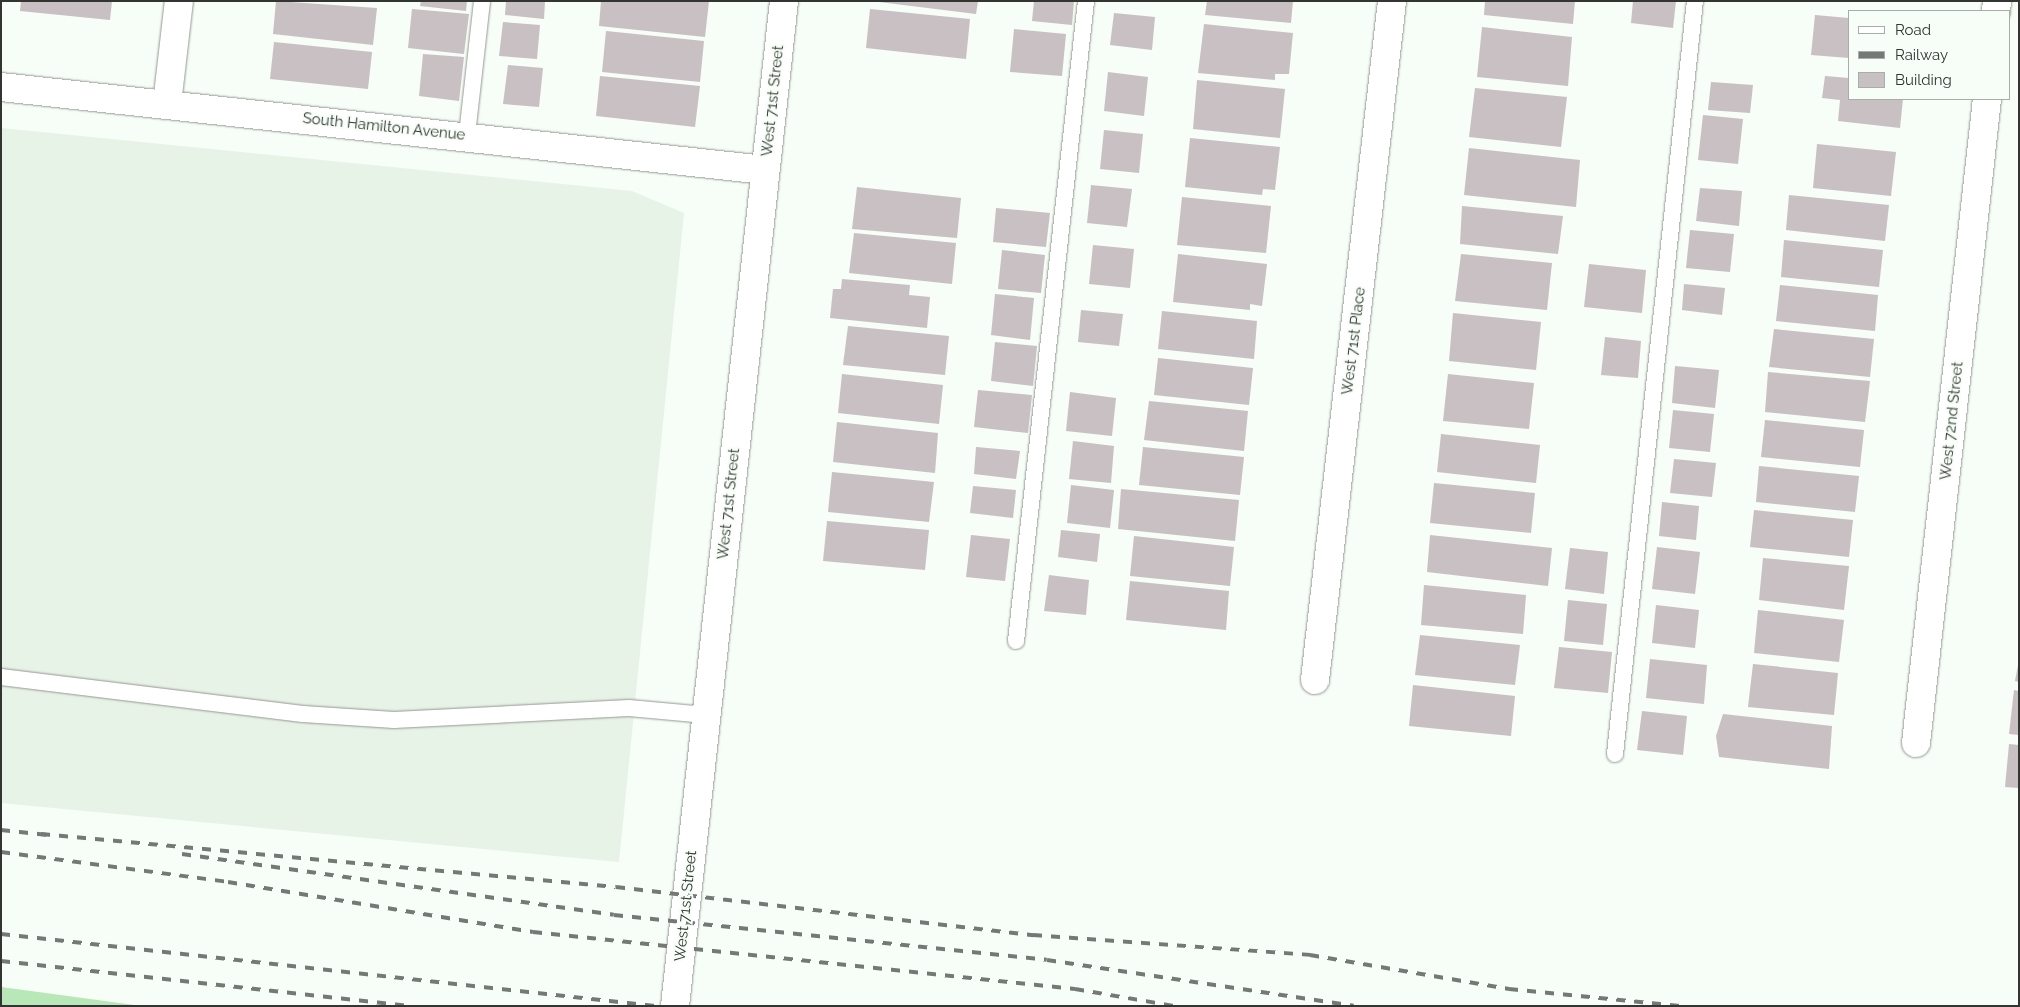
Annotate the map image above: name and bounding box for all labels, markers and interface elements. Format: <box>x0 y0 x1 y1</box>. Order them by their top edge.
legend <box>1848 10 2010 100</box>
text: Road <box>1895 21 1931 39</box>
street label: West 71st Street <box>758 45 788 157</box>
text: Railway <box>1895 46 1948 64</box>
text: Building <box>1895 71 1952 89</box>
street label: South Hamilton Avenue <box>302 109 466 145</box>
street label: West 71st Place <box>1338 286 1370 396</box>
street label: West 72nd Street <box>1937 361 1967 481</box>
street label: West 71st Street <box>714 448 744 560</box>
street label: West 71st Street <box>671 850 701 962</box>

